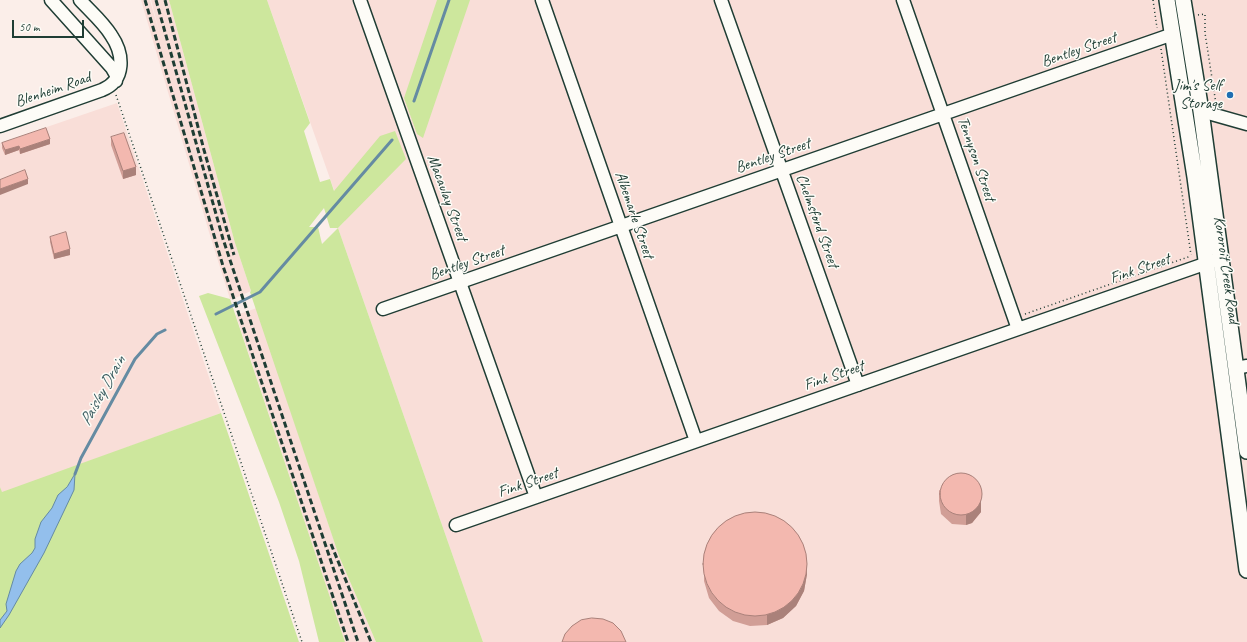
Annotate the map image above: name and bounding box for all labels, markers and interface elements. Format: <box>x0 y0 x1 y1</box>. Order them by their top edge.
scale bar <box>14 12 86 38</box>
text: 50 m <box>19 19 39 35</box>
street label: Bentley Street <box>1039 28 1119 72</box>
street label: Blenheim Road <box>13 68 93 112</box>
place label: Jim's Self Storage <box>1174 76 1222 114</box>
marker: Jim's Self Storage <box>1225 90 1235 100</box>
street label: Tennyson Street <box>953 114 999 204</box>
street label: Bentley Street <box>733 134 813 178</box>
street label: Macaulay Street <box>423 152 471 244</box>
street label: Albemarle Street <box>610 169 658 261</box>
street label: Chelmsford Street <box>791 171 843 271</box>
street label: Kororoit Creek Road <box>1209 215 1243 325</box>
street label: Bentley Street <box>427 241 507 285</box>
street label: Fink Street <box>1107 250 1173 288</box>
water label: Paisley Drain <box>76 353 130 429</box>
street label: Fink Street <box>801 357 867 395</box>
street label: Fink Street <box>495 464 561 502</box>

